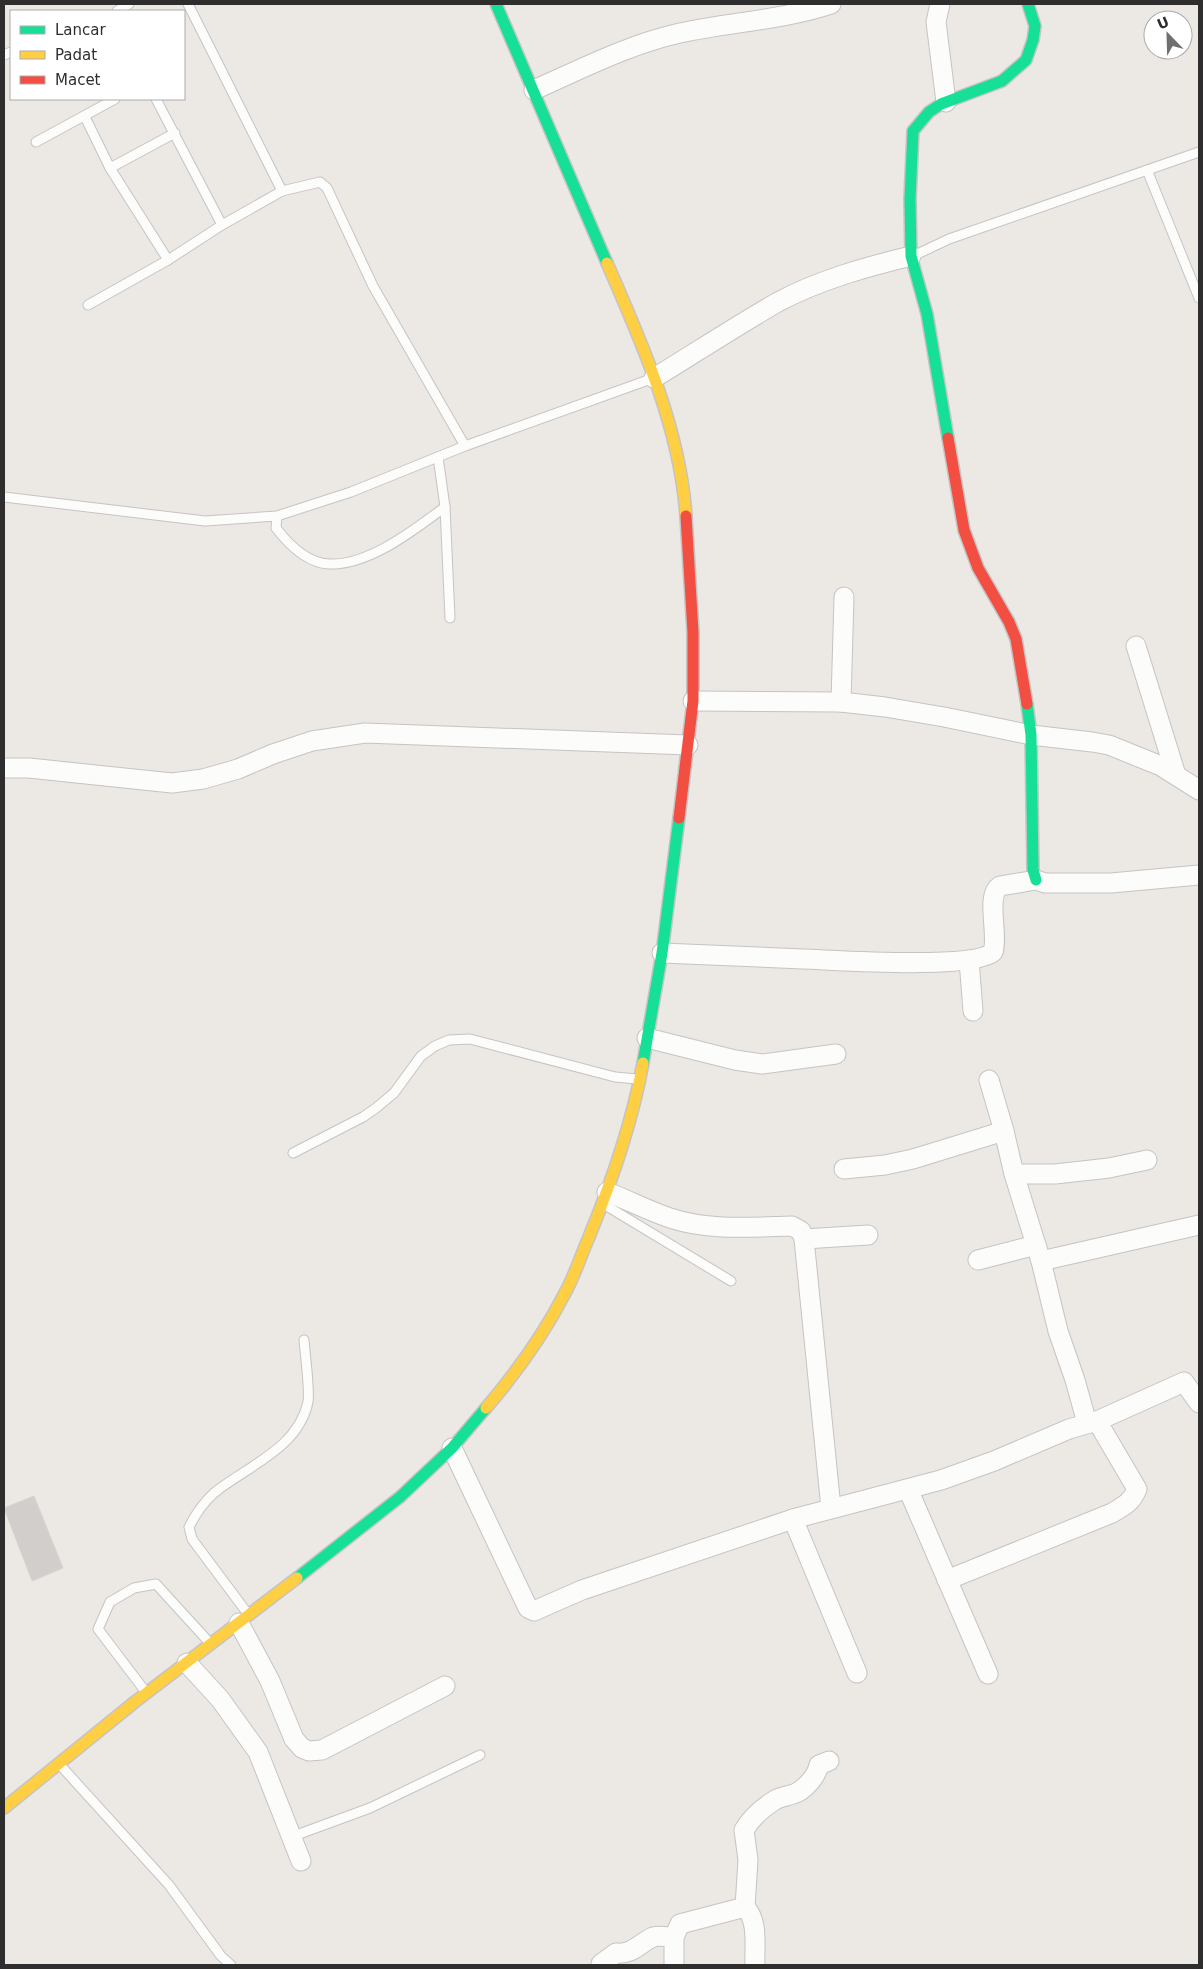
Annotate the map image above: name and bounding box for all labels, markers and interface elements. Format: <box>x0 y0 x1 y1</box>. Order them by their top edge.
legend <box>10 10 185 100</box>
north arrow <box>1143 10 1193 60</box>
text: U <box>1155 13 1171 33</box>
text: Lancar <box>55 21 106 39</box>
text: Padat <box>55 46 97 64</box>
text: Macet <box>55 71 101 89</box>

